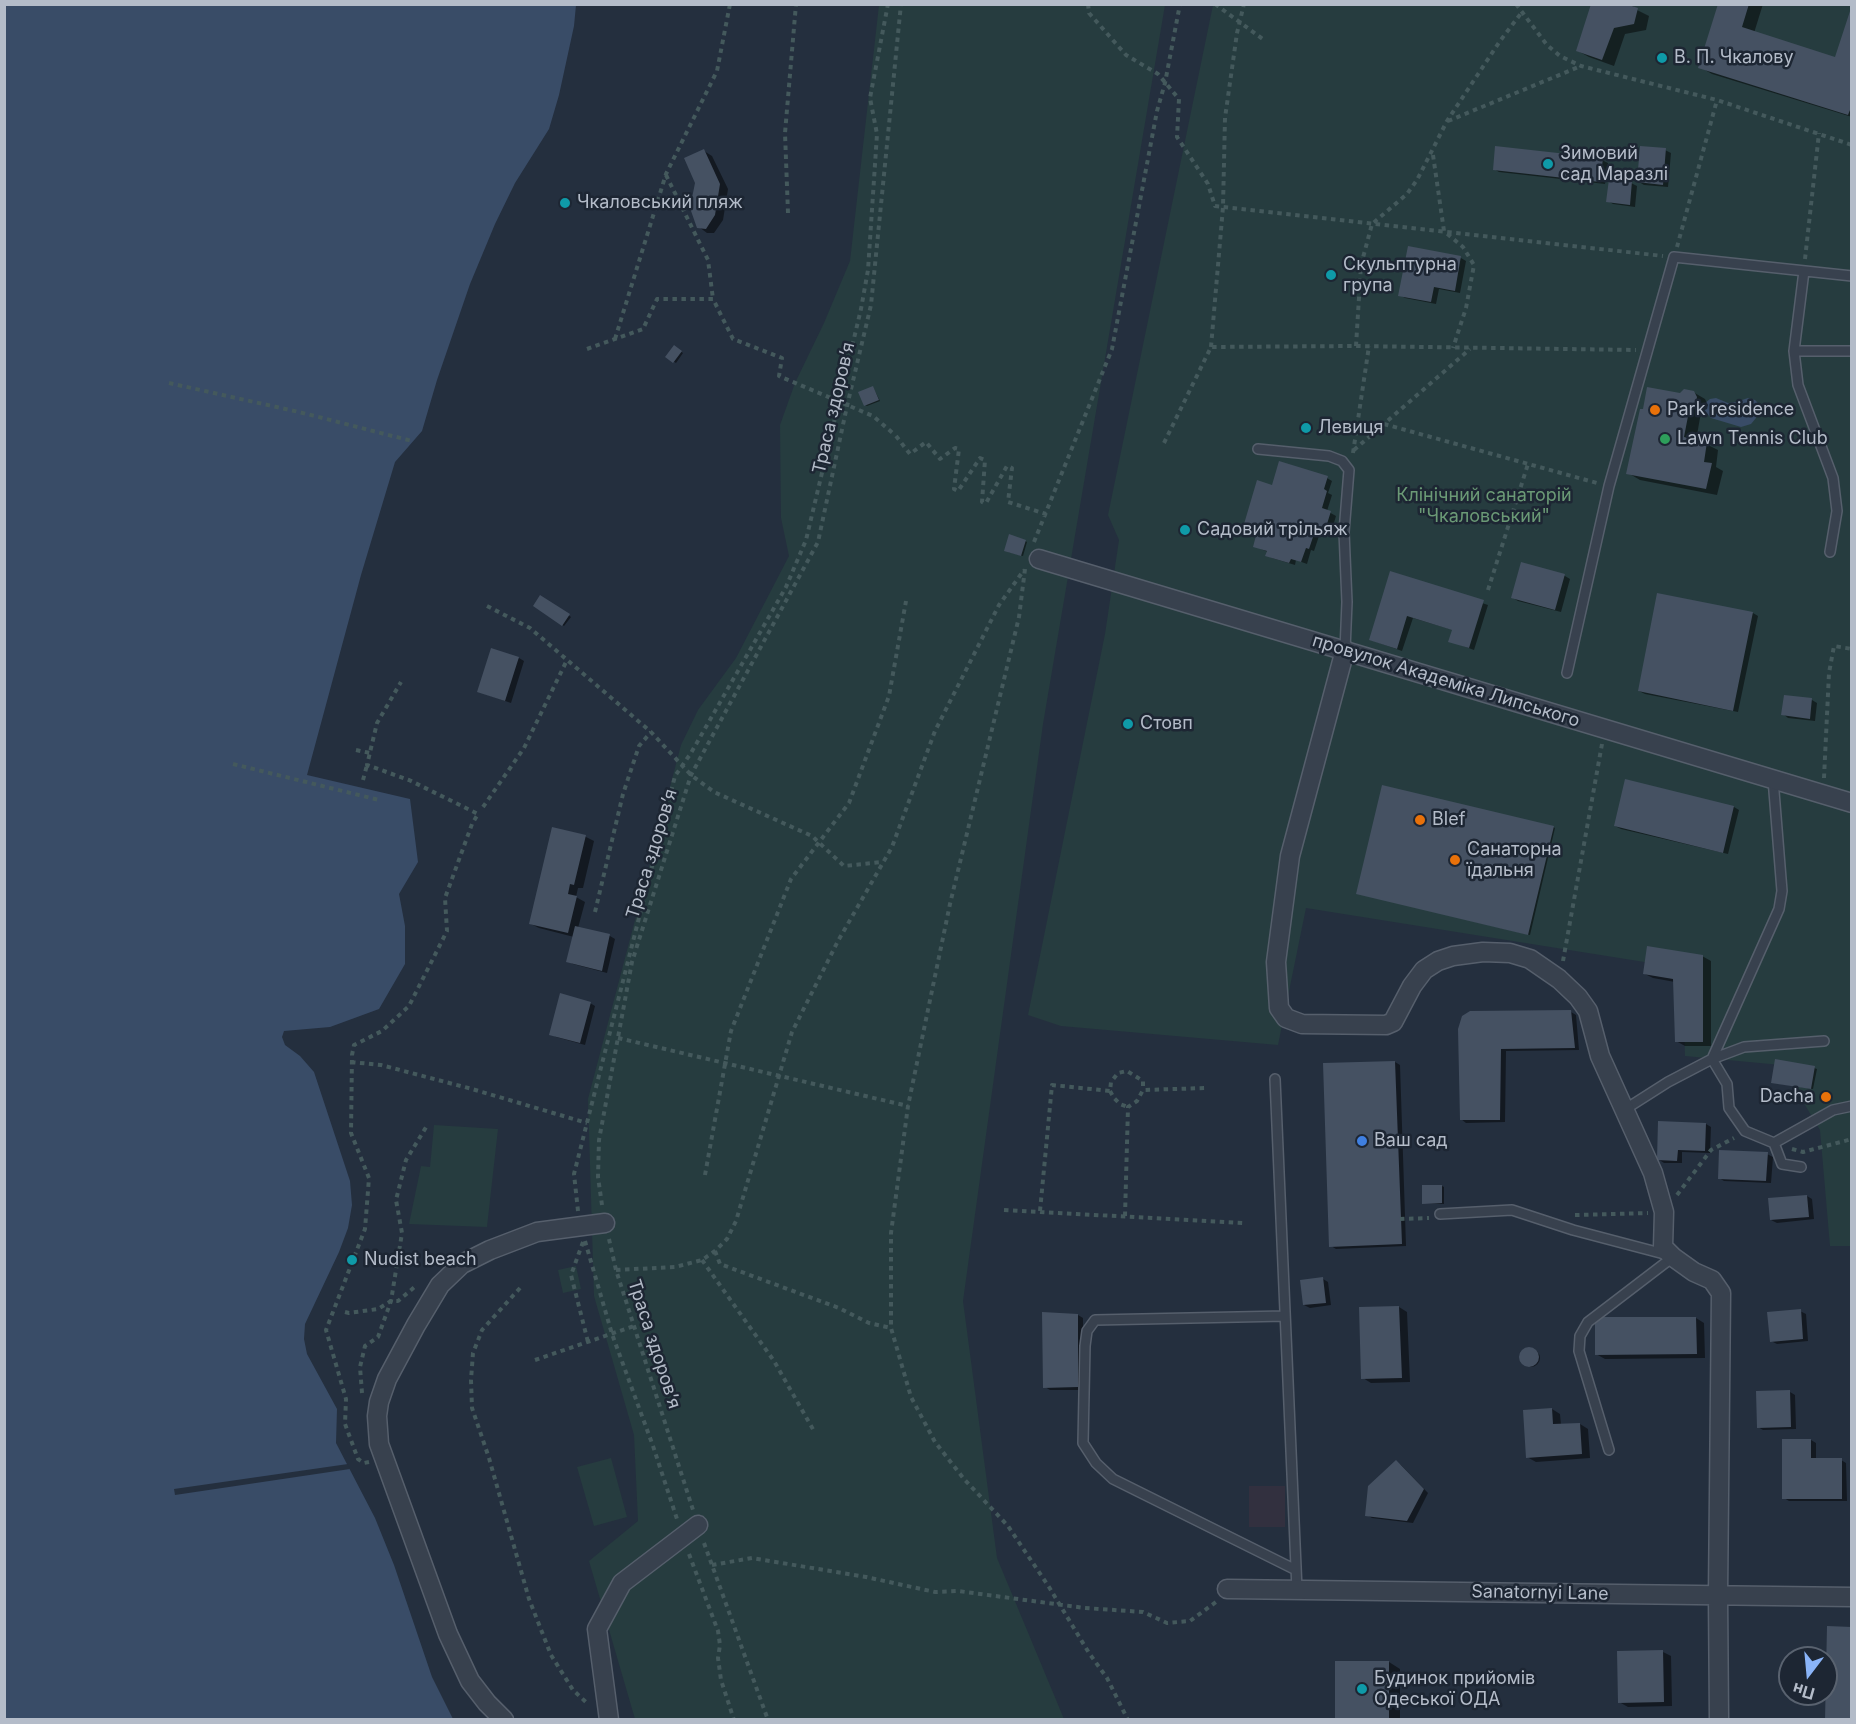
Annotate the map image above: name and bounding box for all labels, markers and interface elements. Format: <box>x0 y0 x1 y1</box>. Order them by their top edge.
place label: В. П. Чкалову <box>1674 47 1794 69</box>
marker: В. П. Чкалову <box>1655 51 1669 65</box>
place label: Зимовий сад Маразлі <box>1560 143 1668 186</box>
marker: Зимовий сад Маразлі <box>1541 157 1555 171</box>
place label: Чкаловський пляж <box>577 192 743 214</box>
marker: Чкаловський пляж <box>558 196 572 210</box>
place label: Скульптурна група <box>1343 254 1457 296</box>
marker: Скульптурна група <box>1324 268 1338 282</box>
street label: Траса здоров’я <box>808 340 860 476</box>
place label: Park residence <box>1667 399 1794 421</box>
marker: Park residence <box>1648 403 1662 417</box>
place label: Левиця <box>1318 417 1383 439</box>
marker: Левиця <box>1299 421 1313 435</box>
place label: Lawn Tennis Club <box>1677 428 1828 450</box>
marker: Lawn Tennis Club <box>1658 432 1672 446</box>
park label: Клінічний санаторій "Чкаловський" <box>1396 485 1572 528</box>
place label: Садовий трільяж <box>1197 519 1348 541</box>
marker: Садовий трільяж <box>1178 523 1192 537</box>
street label: провулок Академіка Липського <box>1310 630 1582 732</box>
place label: Стовп <box>1140 713 1193 735</box>
marker: Стовп <box>1121 717 1135 731</box>
street label: Траса здоров’я <box>622 786 682 922</box>
place label: Blef <box>1432 809 1465 831</box>
marker: Blef <box>1413 813 1427 827</box>
place label: Санаторна їдальня <box>1467 839 1562 882</box>
marker: Санаторна їдальня <box>1448 853 1462 867</box>
place label: Dacha <box>1760 1086 1814 1108</box>
marker: Dacha <box>1819 1090 1833 1104</box>
place label: Ваш сад <box>1374 1130 1448 1152</box>
marker: Ваш сад <box>1355 1134 1369 1148</box>
place label: Nudist beach <box>364 1249 477 1271</box>
marker: Nudist beach <box>345 1253 359 1267</box>
street label: Траса здоров’я <box>623 1277 685 1411</box>
street label: Sanatornyi Lane <box>1471 1581 1609 1605</box>
north arrow <box>1778 1646 1838 1706</box>
place label: Будинок прийомів Одеської ОДА <box>1374 1668 1535 1710</box>
text: Пн <box>1790 1679 1817 1704</box>
marker: Будинок прийомів Одеської ОДА <box>1355 1682 1369 1696</box>

